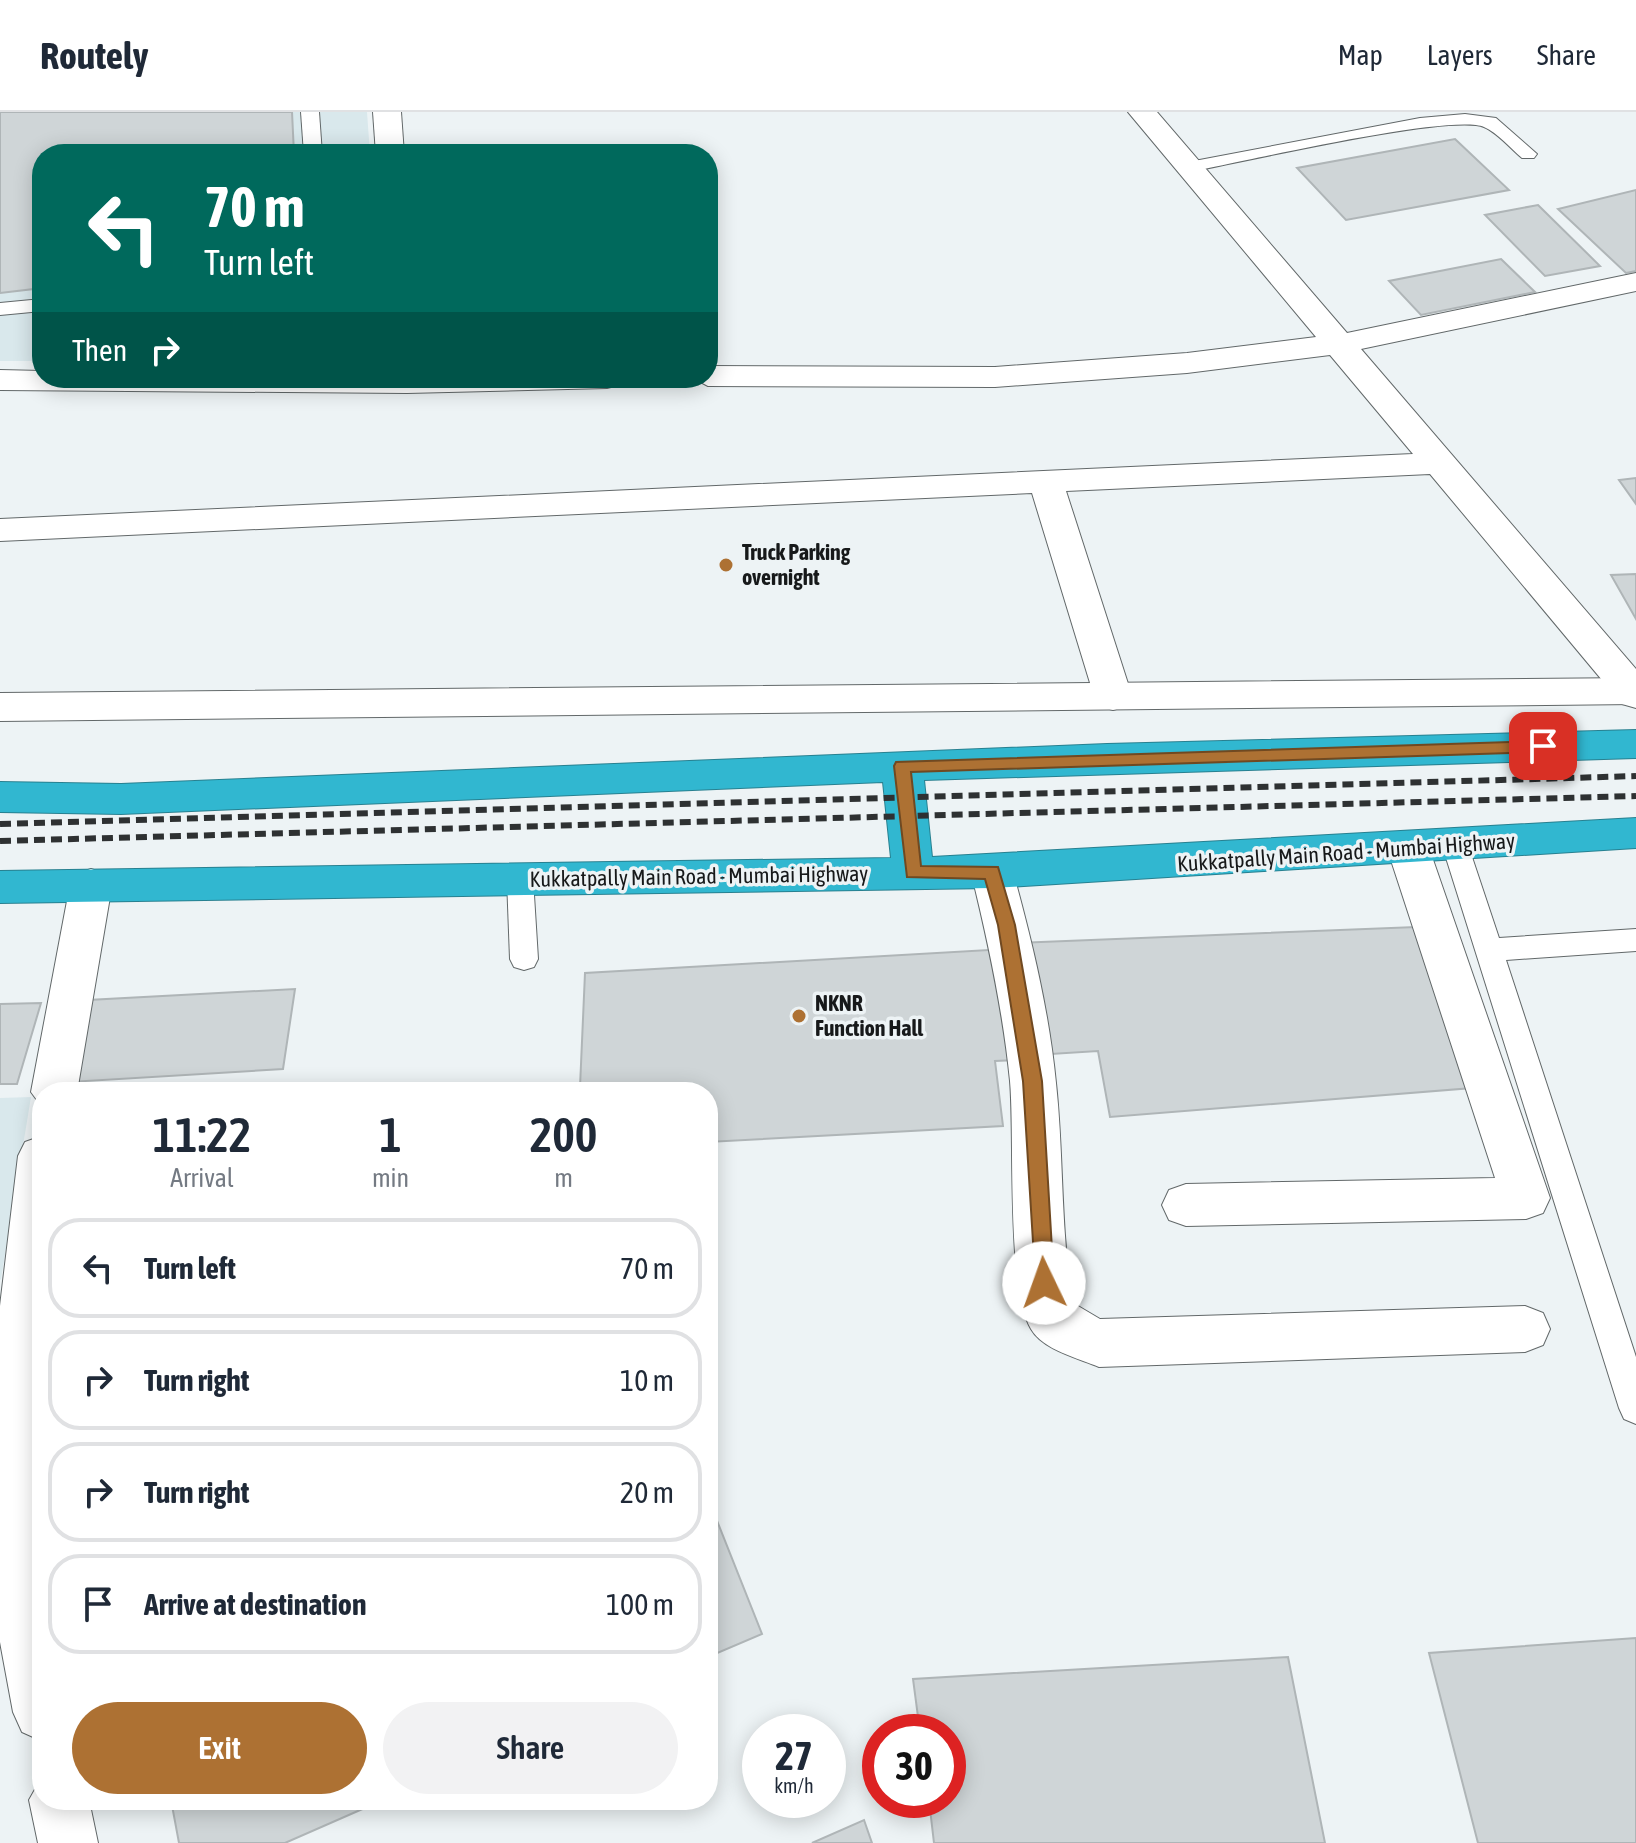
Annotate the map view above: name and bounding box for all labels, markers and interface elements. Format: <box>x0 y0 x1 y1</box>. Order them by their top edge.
text: Routely <box>40 34 148 77</box>
text: Map <box>1338 39 1383 71</box>
text: Layers <box>1427 39 1493 71</box>
text: Share <box>1537 39 1596 71</box>
text: 70 m <box>204 175 305 239</box>
icon: left <box>72 176 176 280</box>
text: Turn left <box>204 241 314 283</box>
icon: right <box>143 328 187 372</box>
text: Then <box>72 333 127 367</box>
place label: Truck Parking overnight <box>742 539 851 590</box>
marker: Truck Parking overnight <box>717 556 735 574</box>
pin <box>1509 712 1577 780</box>
icon: arrive <box>1521 724 1565 768</box>
street label: Kukkatpally Main Road - Mumbai Highway <box>1176 827 1516 877</box>
street label: Kukkatpally Main Road - Mumbai Highway <box>529 860 869 892</box>
place label: NKNR Function Hall <box>815 990 924 1041</box>
marker: NKNR Function Hall <box>790 1007 808 1025</box>
text: 11:22 <box>153 1107 251 1162</box>
text: 1 <box>379 1107 402 1162</box>
text: 200 <box>530 1107 597 1162</box>
text: Arrival <box>170 1163 234 1193</box>
text: min <box>372 1163 409 1193</box>
text: m <box>554 1163 573 1193</box>
position arrow <box>1002 1241 1086 1325</box>
icon: left <box>76 1246 120 1290</box>
text: Turn left <box>144 1251 236 1285</box>
text: 70 m <box>620 1251 674 1285</box>
icon: right <box>76 1358 120 1402</box>
text: Turn right <box>144 1363 250 1397</box>
text: 10 m <box>620 1363 674 1397</box>
icon: right <box>76 1470 120 1514</box>
text: Turn right <box>144 1475 250 1509</box>
text: 20 m <box>620 1475 674 1509</box>
icon: arrive <box>76 1582 120 1626</box>
text: Arrive at destination <box>144 1587 366 1621</box>
text: 100 m <box>606 1587 674 1621</box>
button: Exit <box>72 1702 367 1794</box>
button: Share <box>383 1702 678 1794</box>
speed limit sign: 30 <box>862 1714 966 1818</box>
text: 27 <box>775 1733 813 1778</box>
text: km/h <box>774 1774 814 1797</box>

